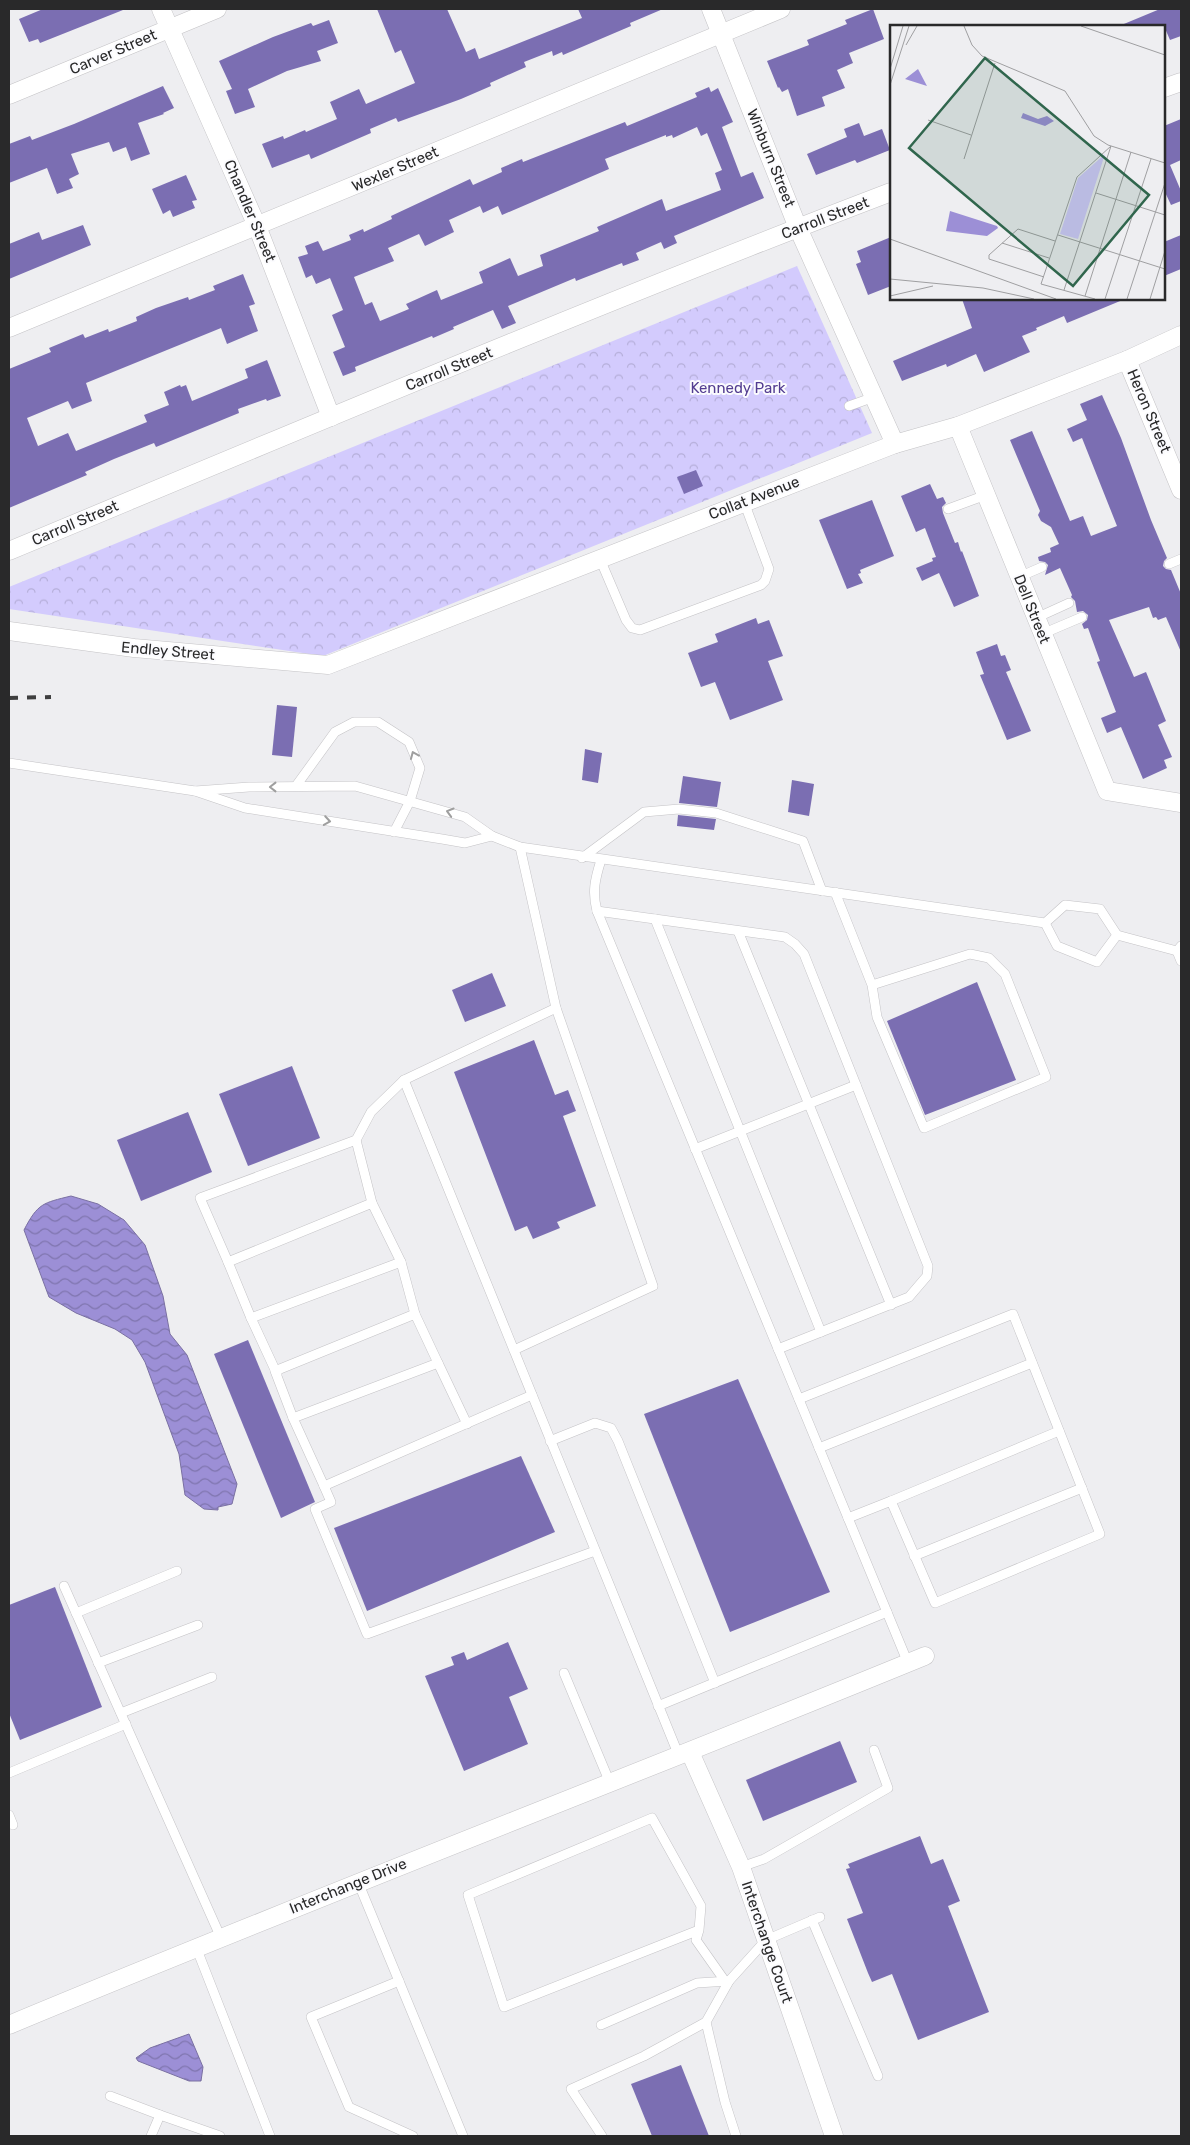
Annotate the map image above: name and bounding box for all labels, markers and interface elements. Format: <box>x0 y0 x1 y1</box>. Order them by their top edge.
inset map <box>890 25 1165 300</box>
street label: Carver Street <box>67 26 159 78</box>
street label: Winburn Street <box>743 106 799 210</box>
street label: Wexler Street <box>349 143 441 195</box>
street label: Chandler Street <box>220 157 280 265</box>
street label: Carroll Street <box>779 193 872 243</box>
street label: Carroll Street <box>403 343 495 395</box>
street label: Heron Street <box>1123 366 1175 456</box>
park label: Kennedy Park <box>690 379 786 397</box>
street label: Collat Avenue <box>706 472 802 524</box>
street label: Carroll Street <box>29 497 121 549</box>
street label: Dell Street <box>1010 572 1054 646</box>
street label: Endley Street <box>120 638 216 664</box>
one-way arrow <box>410 751 420 760</box>
one-way arrow <box>269 781 277 792</box>
one-way arrow <box>446 808 454 818</box>
one-way arrow <box>324 815 332 826</box>
street label: Interchange Drive <box>287 1854 409 1918</box>
street label: Interchange Court <box>738 1879 796 2006</box>

